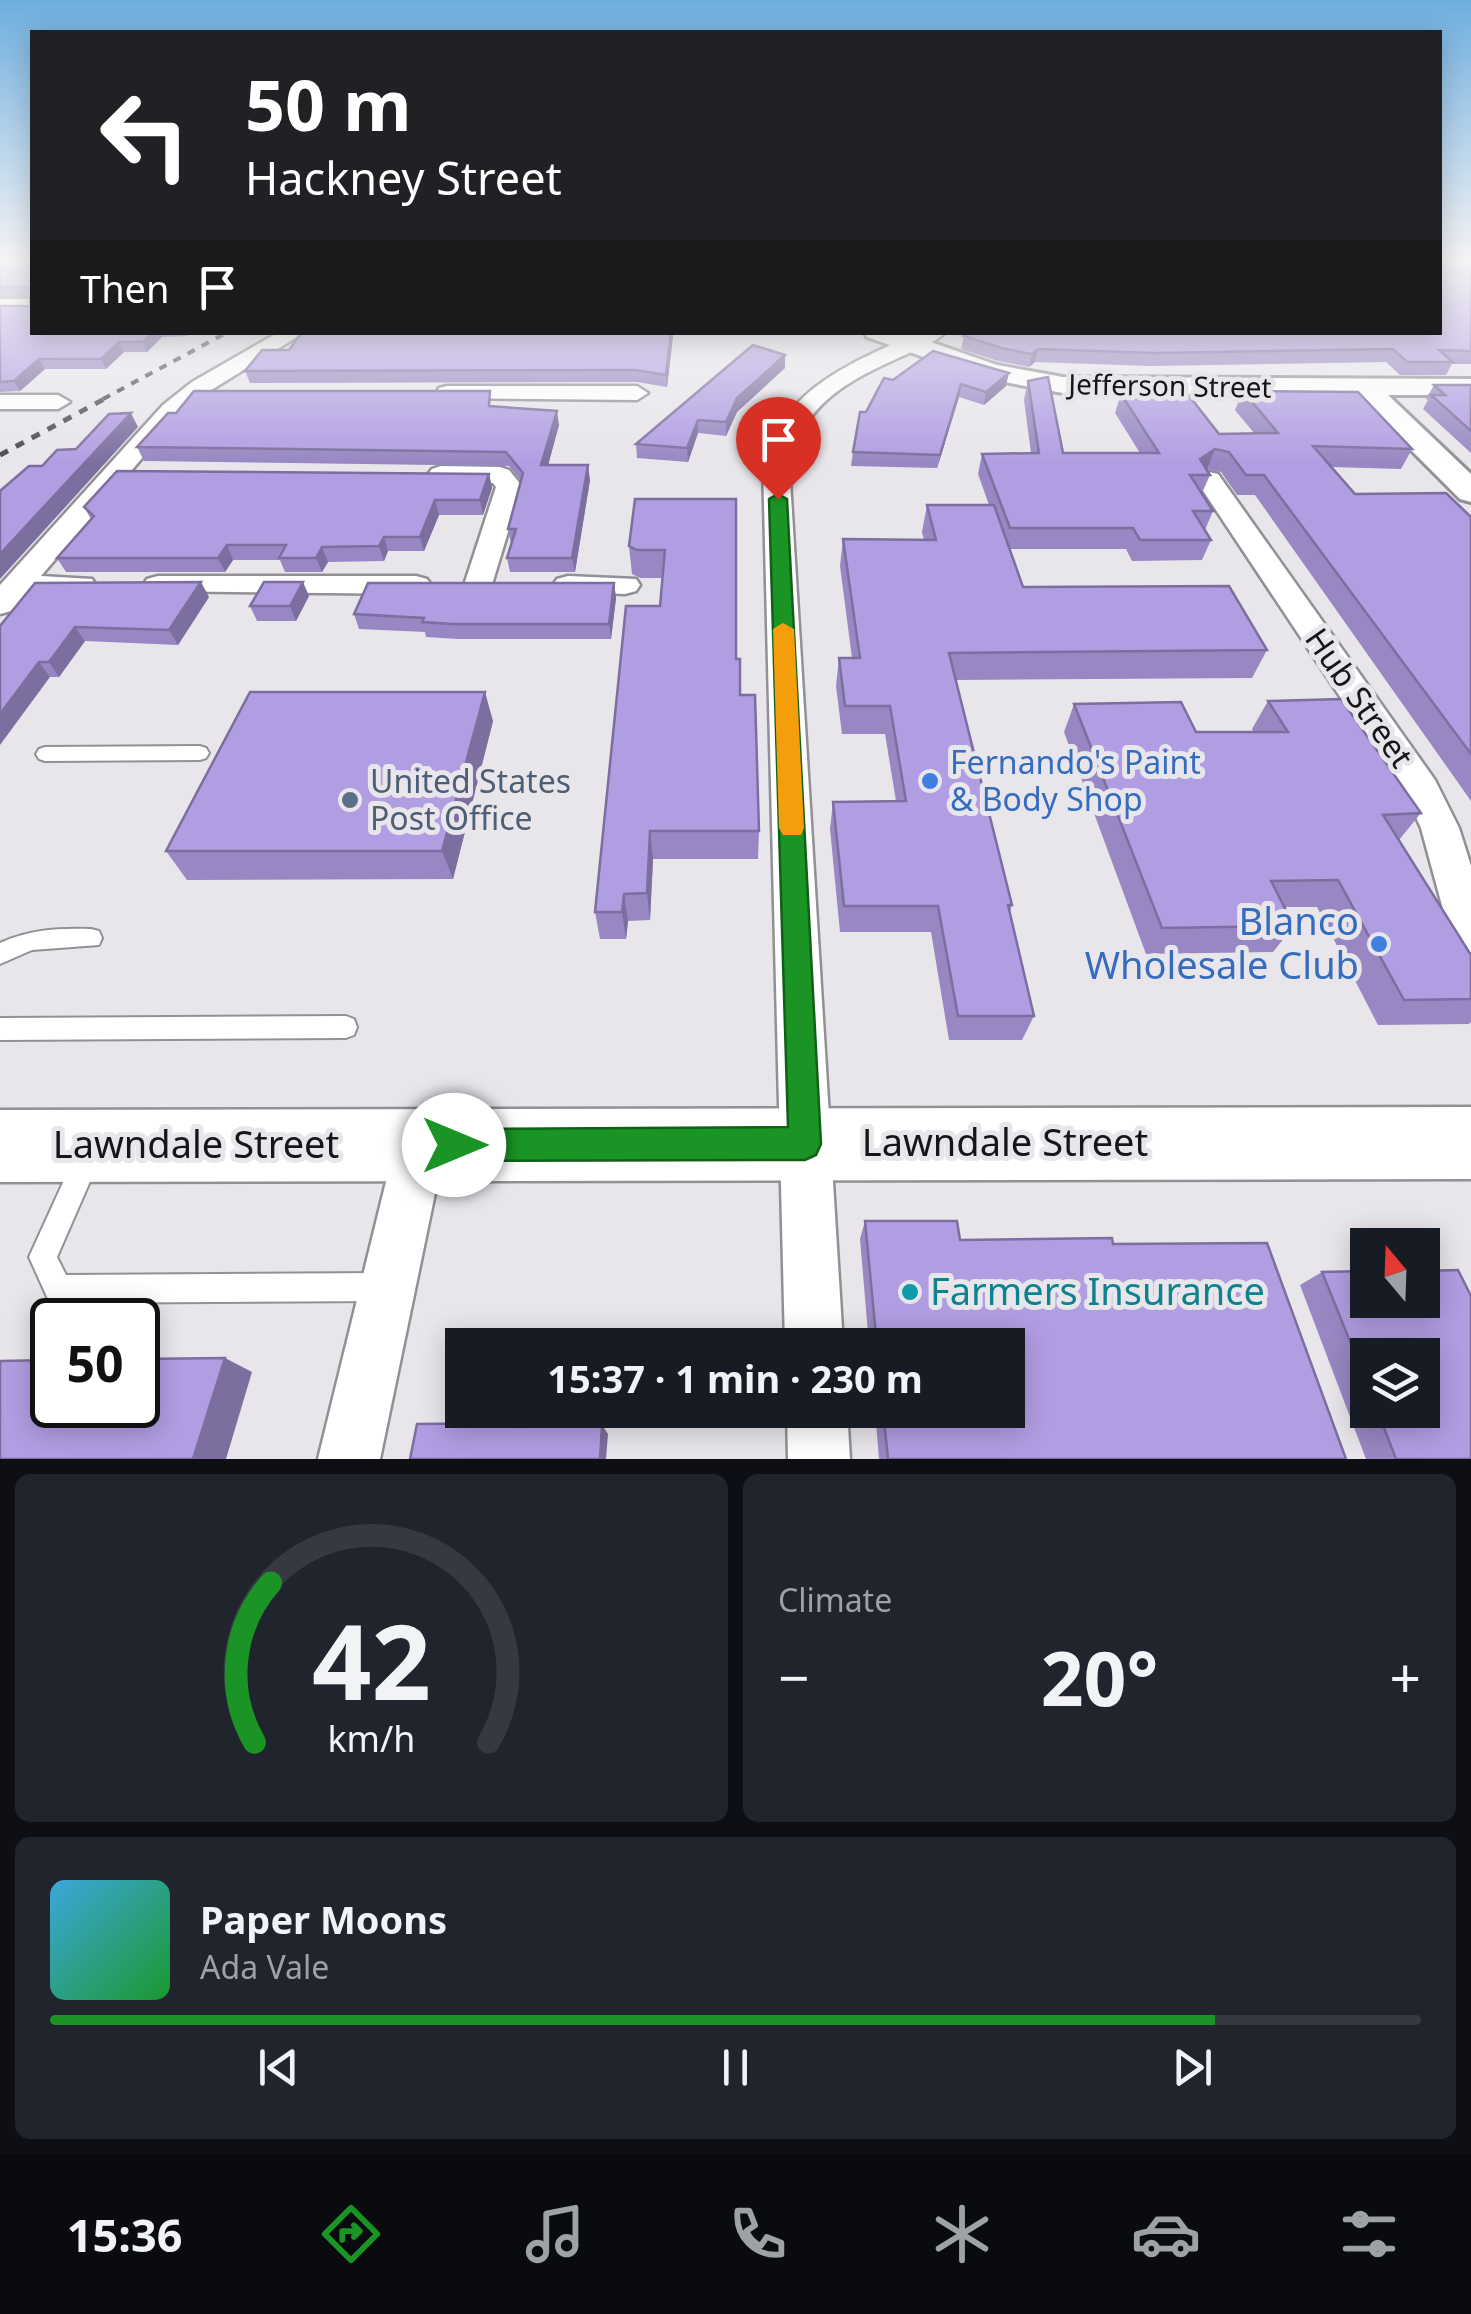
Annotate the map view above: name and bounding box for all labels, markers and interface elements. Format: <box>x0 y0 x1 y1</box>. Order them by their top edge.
text: 50 m <box>245 56 412 152</box>
icon: left <box>80 70 210 200</box>
text: Hackney Street <box>245 147 562 208</box>
icon: arrive <box>190 260 245 315</box>
text: Then <box>80 262 170 314</box>
street label: Jefferson Street <box>1065 364 1272 406</box>
pin <box>736 397 821 500</box>
icon: arrive <box>751 412 806 467</box>
street label: Hub Street <box>1296 619 1424 775</box>
place label: Fernando's Paint & Body Shop <box>950 740 1201 820</box>
place label: United States Post Office <box>370 759 571 839</box>
marker: Fernando's Paint & Body Shop <box>919 770 941 792</box>
marker: United States Post Office <box>339 789 361 811</box>
place label: Blanco Wholesale Club <box>1085 894 1359 990</box>
marker: Blanco Wholesale Club <box>1368 933 1390 955</box>
position arrow <box>402 1093 506 1197</box>
street label: Lawndale Street <box>862 1115 1148 1167</box>
street label: Lawndale Street <box>53 1117 339 1169</box>
north arrow <box>1350 1228 1440 1318</box>
map controls <box>1350 1228 1440 1428</box>
place label: Farmers Insurance <box>930 1264 1265 1316</box>
marker: Farmers Insurance <box>899 1281 921 1303</box>
speed limit sign: 50 <box>30 1298 160 1428</box>
button: layers <box>1350 1338 1440 1428</box>
text: 15:37 · 1 min · 230 m <box>547 1352 923 1404</box>
text: Climate <box>778 1578 892 1621</box>
text: 42 <box>312 1589 431 1730</box>
text: 20° <box>1041 1626 1158 1728</box>
text: − <box>778 1639 809 1714</box>
text: + <box>1390 1639 1421 1714</box>
text: km/h <box>328 1714 415 1762</box>
text: Paper Moons <box>200 1893 447 1945</box>
text: Ada Vale <box>200 1945 329 1988</box>
icon: previous <box>251 2040 306 2095</box>
icon: pause <box>708 2040 763 2095</box>
icon: next <box>1165 2040 1220 2095</box>
icon: directions <box>316 2199 386 2269</box>
icon: music <box>520 2199 590 2269</box>
icon: phone <box>723 2199 793 2269</box>
icon: climate <box>927 2199 997 2269</box>
icon: car <box>1131 2199 1201 2269</box>
icon: filters <box>1334 2199 1404 2269</box>
text: 15:36 <box>67 2204 182 2265</box>

